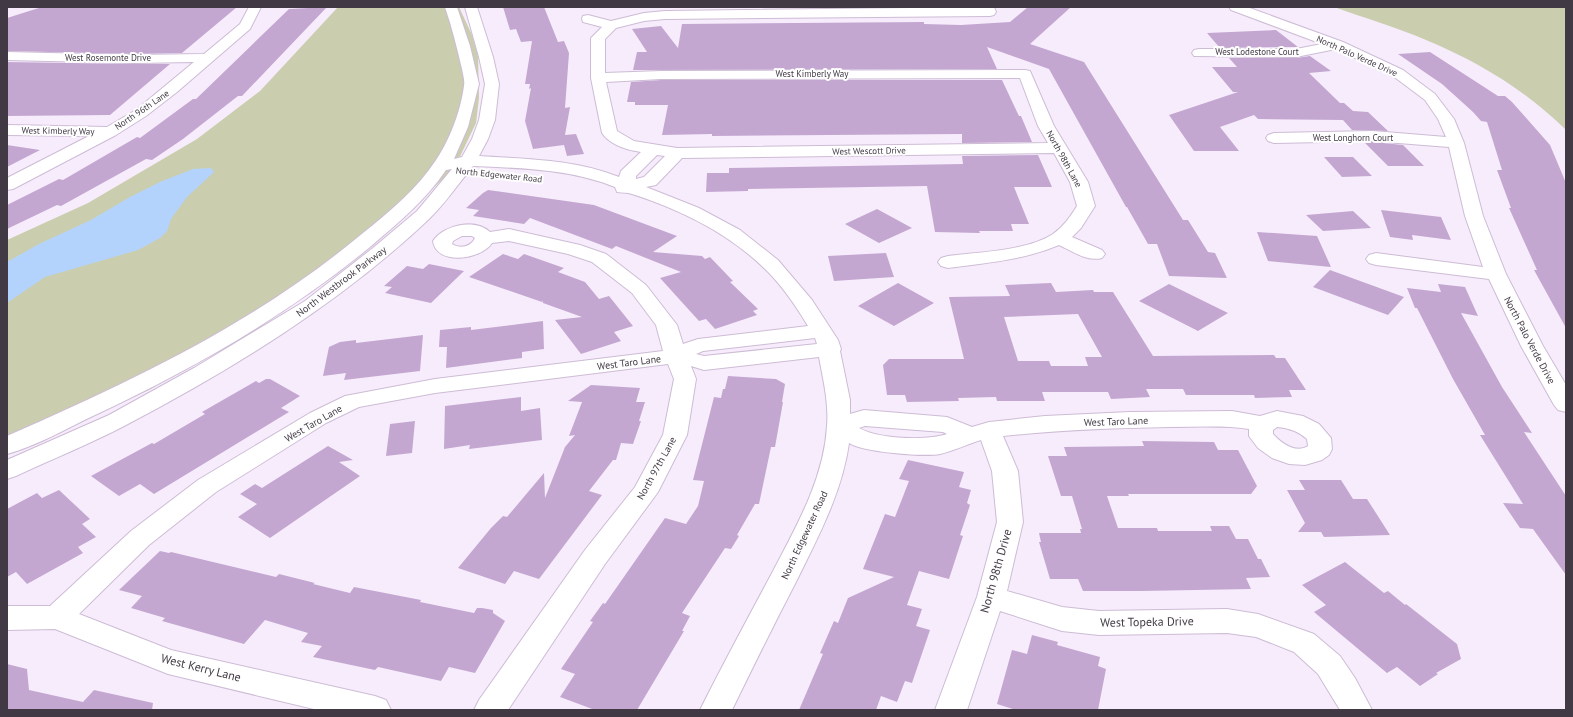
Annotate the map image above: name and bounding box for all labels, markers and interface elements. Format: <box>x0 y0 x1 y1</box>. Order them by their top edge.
street label: North Palo Verde Drive <box>1315 33 1400 79</box>
street label: West Lodestone Court <box>1215 46 1299 57</box>
street label: West Rosemonte Drive <box>65 52 151 63</box>
street label: West Kimberly Way <box>775 68 849 79</box>
street label: North 96th Lane <box>112 87 171 132</box>
street label: West Kimberly Way <box>21 124 95 137</box>
street label: North 98th Lane <box>1044 128 1085 189</box>
street label: West Longhorn Court <box>1313 132 1393 143</box>
street label: West Wescott Drive <box>832 144 906 157</box>
street label: North Edgewater Road <box>455 165 543 185</box>
street label: North Westbrook Parkway <box>294 243 389 320</box>
street label: North Palo Verde Drive <box>1501 294 1558 386</box>
street label: West Taro Lane <box>596 352 662 373</box>
street label: West Taro Lane <box>282 402 344 445</box>
street label: West Taro Lane <box>1084 414 1148 429</box>
street label: North 97th Lane <box>634 434 679 502</box>
street label: North Edgewater Road <box>778 489 831 582</box>
street label: North 98th Drive <box>976 527 1015 615</box>
street label: West Topeka Drive <box>1100 613 1194 630</box>
street label: West Kerry Lane <box>160 650 243 685</box>

